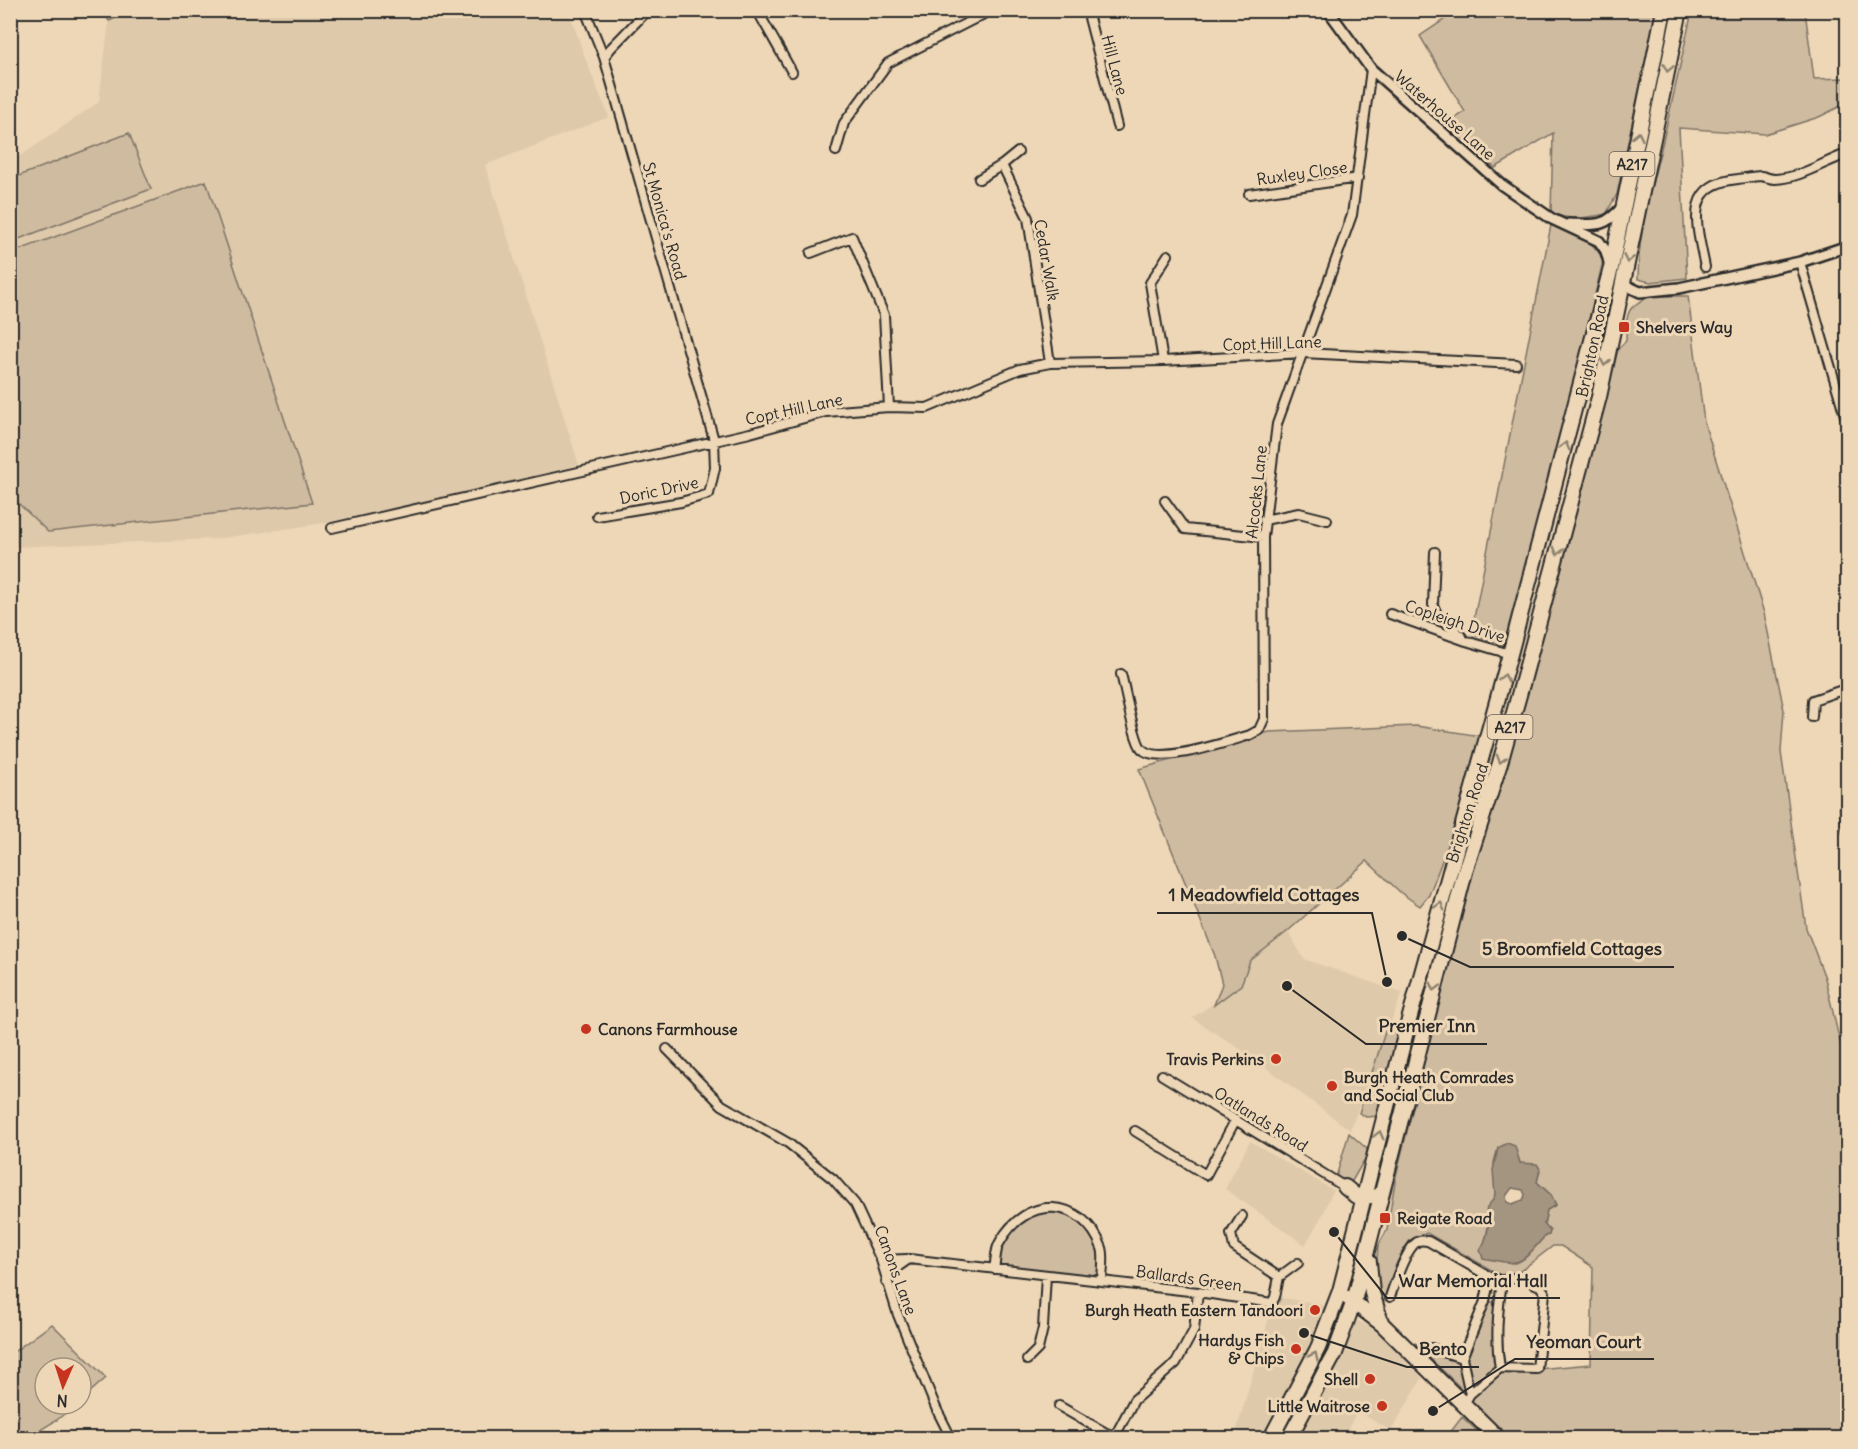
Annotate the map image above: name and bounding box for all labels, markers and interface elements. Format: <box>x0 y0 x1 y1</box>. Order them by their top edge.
street label: Hill Lane <box>1097 33 1133 97</box>
one-way arrow <box>1662 63 1675 73</box>
street label: Waterhouse Lane <box>1391 66 1499 164</box>
one-way arrow <box>1631 131 1644 141</box>
road number: A217 <box>1610 152 1654 176</box>
street label: Ruxley Close <box>1255 157 1349 189</box>
street label: St Monica's Road <box>639 160 691 282</box>
street label: Cedar Walk <box>1030 218 1064 302</box>
one-way arrow <box>1623 253 1636 263</box>
street label: Brighton Road <box>1571 293 1613 399</box>
place label: Shelvers Way <box>1636 317 1733 338</box>
marker: Shelvers Way <box>1617 320 1631 334</box>
street label: Copt Hill Lane <box>1222 331 1322 355</box>
one-way arrow <box>1599 356 1612 366</box>
street label: Copt Hill Lane <box>743 389 845 429</box>
one-way arrow <box>1558 441 1570 452</box>
street label: Alcocks Lane <box>1241 444 1271 540</box>
street label: Doric Drive <box>618 472 700 508</box>
one-way arrow <box>1552 546 1565 556</box>
street label: Copleigh Drive <box>1402 595 1508 647</box>
one-way arrow <box>1497 673 1509 684</box>
road number: A217 <box>1488 715 1532 739</box>
one-way arrow <box>1496 753 1508 764</box>
street label: Brighton Road <box>1441 761 1493 865</box>
callout: 1 Meadowfield Cottages <box>1157 877 1372 913</box>
text: 1 Meadowfield Cottages <box>1168 883 1360 906</box>
one-way arrow <box>1433 901 1445 912</box>
callout: 5 Broomfield Cottages <box>1470 931 1674 967</box>
text: 5 Broomfield Cottages <box>1482 937 1662 960</box>
one-way arrow <box>1430 982 1443 992</box>
callout: Premier Inn <box>1366 1008 1487 1044</box>
text: Premier Inn <box>1378 1014 1476 1037</box>
place label: Canons Farmhouse <box>598 1019 738 1039</box>
marker: Canons Farmhouse <box>579 1022 593 1036</box>
place label: Travis Perkins <box>1166 1049 1264 1069</box>
marker: Travis Perkins <box>1269 1052 1283 1066</box>
place label: Burgh Heath Comrades and Social Club <box>1344 1067 1514 1105</box>
marker: Burgh Heath Comrades and Social Club <box>1325 1079 1339 1093</box>
street label: Oatlands Road <box>1210 1082 1312 1156</box>
one-way arrow <box>1372 1130 1385 1140</box>
place label: Reigate Road <box>1397 1208 1493 1229</box>
marker: Reigate Road <box>1378 1211 1392 1225</box>
street label: Canons Lane <box>871 1223 921 1317</box>
street label: Ballards Green <box>1135 1261 1243 1295</box>
callout: War Memorial Hall <box>1387 1262 1560 1298</box>
text: War Memorial Hall <box>1399 1269 1548 1292</box>
place label: Burgh Heath Eastern Tandoori <box>1085 1300 1303 1321</box>
marker: Burgh Heath Eastern Tandoori <box>1308 1303 1322 1317</box>
callout: Yeoman Court <box>1515 1323 1654 1359</box>
place label: Hardys Fish & Chips <box>1198 1330 1284 1369</box>
text: Yeoman Court <box>1526 1330 1642 1353</box>
callout: Bento <box>1407 1331 1479 1367</box>
text: Bento <box>1419 1337 1467 1360</box>
marker: Hardys Fish & Chips <box>1289 1342 1303 1356</box>
one-way arrow <box>1306 1351 1318 1362</box>
north arrow <box>33 1356 93 1416</box>
place label: Shell <box>1324 1369 1358 1389</box>
marker: Shell <box>1363 1372 1377 1386</box>
text: N <box>56 1391 68 1411</box>
place label: Little Waitrose <box>1268 1396 1370 1416</box>
marker: Little Waitrose <box>1375 1399 1389 1413</box>

